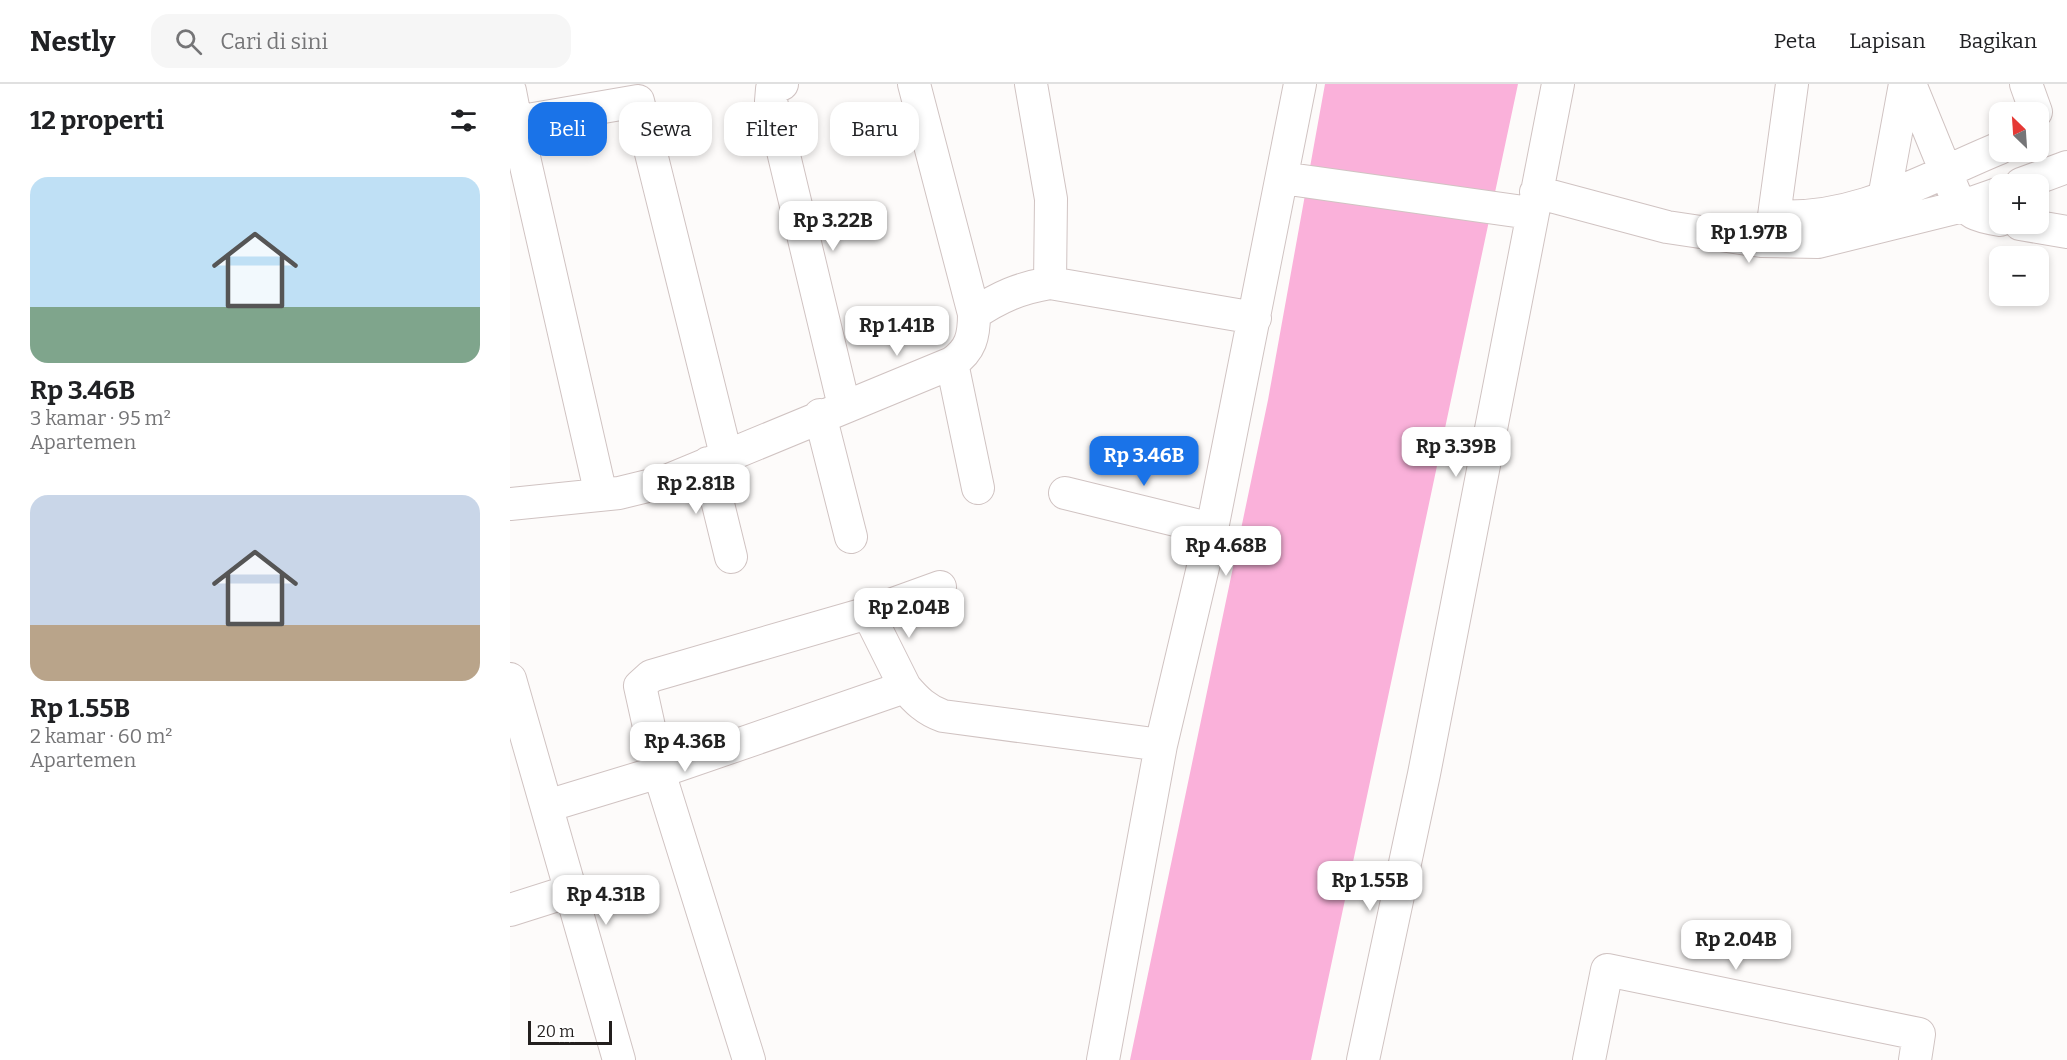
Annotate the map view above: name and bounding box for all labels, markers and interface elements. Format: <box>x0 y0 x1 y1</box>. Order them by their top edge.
search box <box>151 14 571 68</box>
text: Nestly <box>30 25 115 58</box>
icon: search <box>172 25 205 58</box>
text: Cari di sini <box>220 28 328 55</box>
text: Peta <box>1774 28 1816 54</box>
text: Lapisan <box>1849 28 1926 54</box>
text: Bagikan <box>1959 28 2037 54</box>
chip: Beli <box>528 102 607 156</box>
chip: Sewa <box>619 102 712 156</box>
chip: Filter <box>724 102 818 156</box>
chip: Baru <box>830 102 919 156</box>
north arrow <box>1989 102 2049 162</box>
map controls <box>1989 102 2049 306</box>
icon: filters <box>447 104 480 137</box>
text: 12 properti <box>30 105 164 136</box>
button: + <box>1989 174 2049 234</box>
pin: Rp 3.22B <box>771 201 895 252</box>
text: Rp 3.22B <box>793 208 873 232</box>
pin: Rp 1.97B <box>1687 213 1811 264</box>
icon: home <box>201 216 309 324</box>
text: Rp 1.97B <box>1710 220 1788 244</box>
button: − <box>1989 246 2049 306</box>
pin: Rp 1.41B <box>835 306 959 357</box>
text: Rp 1.41B <box>859 313 935 337</box>
text: Rp 3.46B <box>30 375 135 406</box>
text: 3 kamar · 95 m² <box>30 406 171 430</box>
pin: Rp 3.39B <box>1394 427 1518 478</box>
text: Apartemen <box>30 430 136 454</box>
text: Rp 3.39B <box>1416 434 1496 458</box>
pin: Rp 3.46B <box>1082 436 1206 487</box>
text: Rp 3.46B <box>1104 443 1184 467</box>
pin: Rp 2.81B <box>634 464 758 515</box>
text: Rp 2.81B <box>657 471 735 495</box>
pin: Rp 4.68B <box>1164 526 1288 577</box>
text: Rp 4.68B <box>1185 533 1267 557</box>
icon: home <box>201 534 309 642</box>
pin: Rp 2.04B <box>847 588 971 639</box>
text: Rp 2.04B <box>868 595 950 619</box>
text: Rp 1.55B <box>30 693 130 724</box>
pin: Rp 4.36B <box>623 722 747 773</box>
text: 2 kamar · 60 m² <box>30 724 172 748</box>
text: Rp 4.36B <box>644 729 726 753</box>
text: Apartemen <box>30 748 136 772</box>
pin: Rp 1.55B <box>1308 861 1432 912</box>
text: Rp 1.55B <box>1331 868 1409 892</box>
pin: Rp 4.31B <box>544 875 668 926</box>
text: Rp 4.31B <box>567 882 645 906</box>
pin: Rp 2.04B <box>1674 920 1798 971</box>
text: Rp 2.04B <box>1695 927 1777 951</box>
scale bar <box>528 1018 612 1046</box>
text: 20 m <box>537 1022 574 1041</box>

